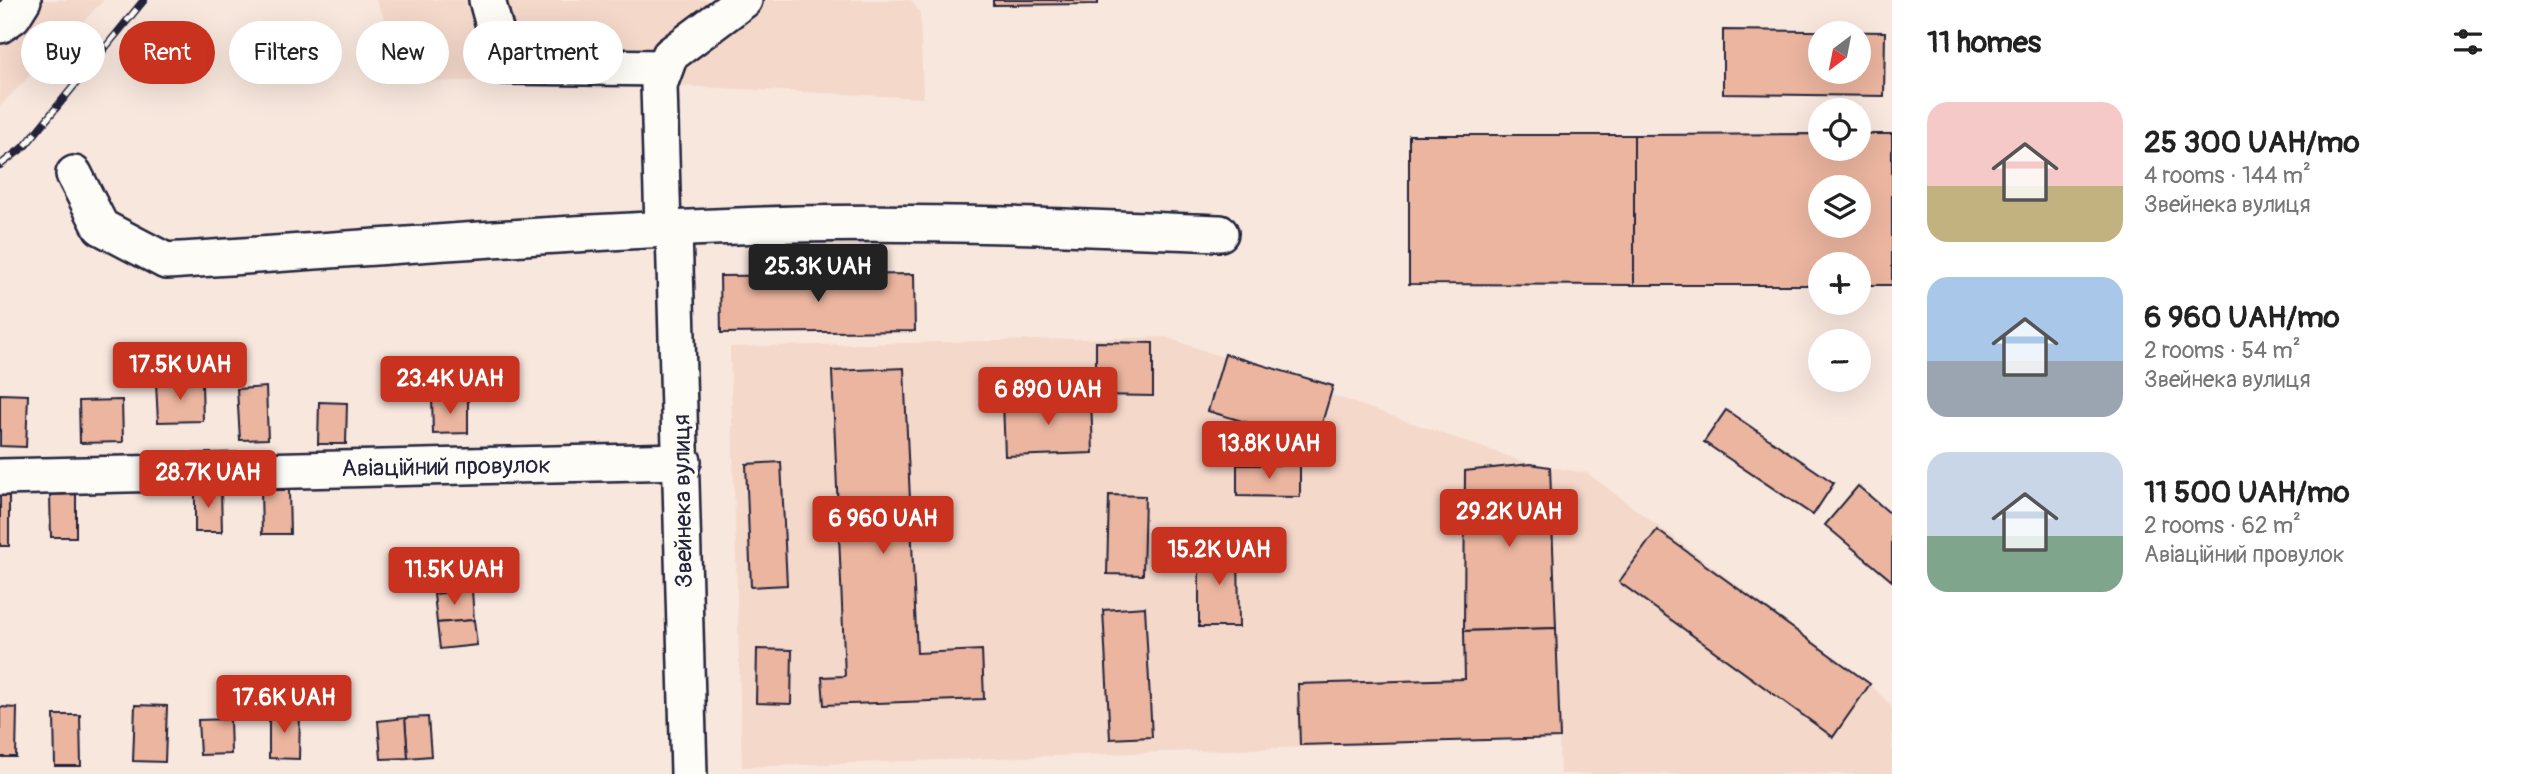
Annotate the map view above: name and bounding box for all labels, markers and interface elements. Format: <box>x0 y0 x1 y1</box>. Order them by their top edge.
chip: Buy <box>21 21 105 84</box>
chip: Rent <box>119 21 215 84</box>
chip: Filters <box>229 21 342 84</box>
chip: New <box>356 21 449 84</box>
chip: Apartment <box>463 21 623 84</box>
north arrow <box>1808 21 1871 84</box>
map controls <box>1808 21 1871 392</box>
icon: filters <box>2449 23 2487 61</box>
text: 11 homes <box>1927 24 2041 61</box>
button: locate <box>1808 98 1871 161</box>
text: 25 300 UAH/mo <box>2144 124 2360 161</box>
icon: home <box>1983 130 2067 214</box>
text: 4 rooms · 144 m² <box>2144 161 2311 190</box>
button: layers <box>1808 175 1871 238</box>
text: Звейнека вулиця <box>2144 190 2311 219</box>
pin: 25.3K UAH <box>738 244 898 304</box>
text: 25.3K UAH <box>765 252 871 281</box>
button: + <box>1808 252 1871 315</box>
text: 6 960 UAH/mo <box>2144 299 2340 336</box>
icon: home <box>1983 305 2067 389</box>
button: − <box>1808 329 1871 392</box>
text: 2 rooms · 54 m² <box>2144 336 2301 365</box>
pin: 17.5K UAH <box>100 342 260 402</box>
text: 17.5K UAH <box>129 350 231 379</box>
pin: 23.4K UAH <box>370 356 530 416</box>
text: 23.4K UAH <box>397 364 503 393</box>
text: Звейнека вулиця <box>2144 365 2311 394</box>
pin: 6 890 UAH <box>968 368 1128 427</box>
text: 6 890 UAH <box>994 375 1102 404</box>
street label: Звейнека вулиця <box>667 414 699 588</box>
pin: 13.8K UAH <box>1189 421 1349 481</box>
text: 13.8K UAH <box>1218 429 1320 458</box>
pin: 28.7K UAH <box>128 450 288 510</box>
street label: Авіаційний провулок <box>341 451 551 483</box>
text: 28.7K UAH <box>155 458 261 487</box>
text: 11 500 UAH/mo <box>2144 474 2350 511</box>
icon: home <box>1983 480 2067 564</box>
pin: 29.2K UAH <box>1429 490 1589 549</box>
pin: 6 960 UAH <box>803 496 963 556</box>
text: 29.2K UAH <box>1456 497 1562 526</box>
text: 6 960 UAH <box>828 504 938 533</box>
text: 2 rooms · 62 m² <box>2144 511 2301 540</box>
pin: 15.2K UAH <box>1139 528 1299 587</box>
text: 15.2K UAH <box>1168 535 1270 564</box>
text: Авіаційний провулок <box>2144 540 2345 569</box>
pin: 11.5K UAH <box>374 548 534 607</box>
text: 11.5K UAH <box>404 555 504 584</box>
pin: 17.6K UAH <box>204 676 364 735</box>
text: 17.6K UAH <box>232 683 336 712</box>

